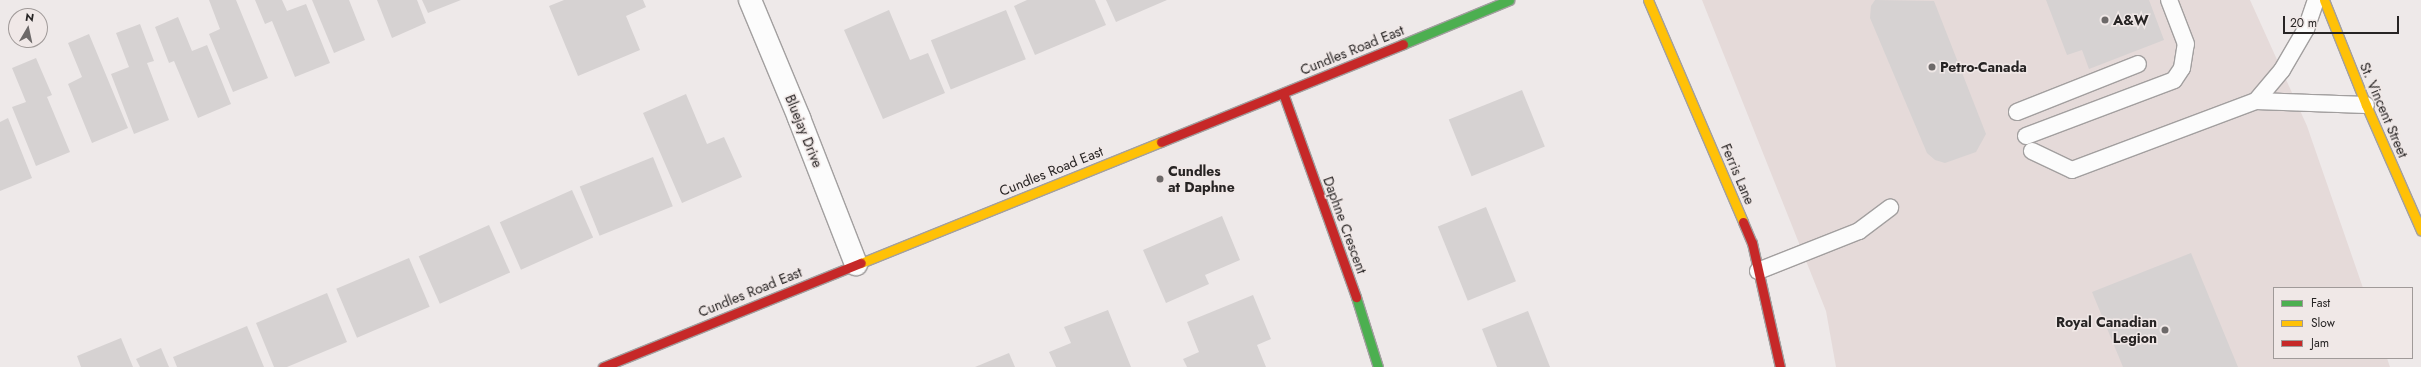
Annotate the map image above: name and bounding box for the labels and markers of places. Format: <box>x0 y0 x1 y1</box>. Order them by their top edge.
place label: A&W <box>2113 12 2149 28</box>
marker: A&W <box>2100 15 2110 25</box>
place label: Petro-Canada <box>1940 59 2027 75</box>
marker: Petro-Canada <box>1927 62 1937 72</box>
place label: Cundles at Daphne <box>1168 163 1235 196</box>
marker: Cundles at Daphne <box>1155 174 1165 184</box>
place label: Royal Canadian Legion <box>2056 314 2157 346</box>
marker: Royal Canadian Legion <box>2160 325 2170 335</box>

